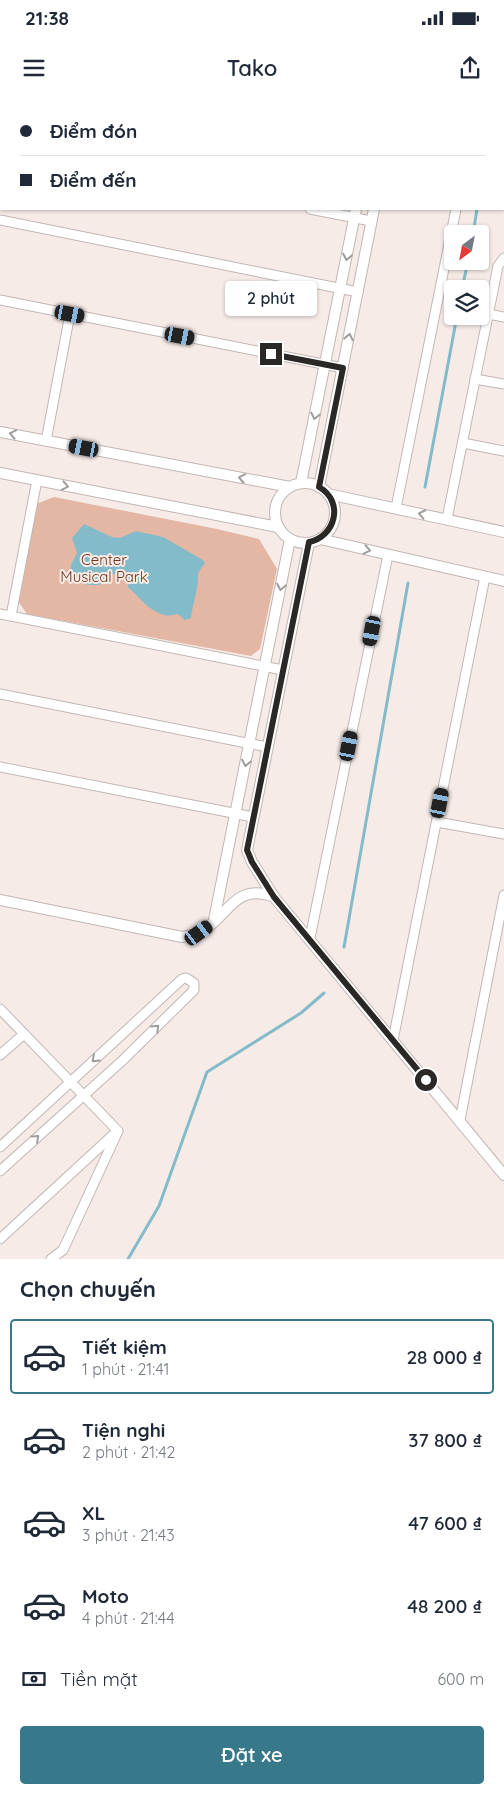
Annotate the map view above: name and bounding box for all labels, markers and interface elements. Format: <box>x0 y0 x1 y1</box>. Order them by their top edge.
text: 21:38 <box>25 6 69 30</box>
icon: menu <box>20 54 48 82</box>
text: Tako <box>227 54 277 82</box>
icon: share <box>456 54 484 82</box>
text: Điểm đón <box>50 119 137 143</box>
text: Điểm đến <box>50 168 137 192</box>
north arrow <box>444 225 489 270</box>
map controls <box>444 225 489 325</box>
one-way arrow <box>342 252 353 261</box>
button: layers <box>444 280 489 325</box>
callout: 2 phút <box>225 282 317 316</box>
text: 2 phút <box>247 288 295 308</box>
car <box>53 304 86 324</box>
car <box>163 326 196 346</box>
one-way arrow <box>344 332 354 341</box>
route end <box>260 343 282 365</box>
one-way arrow <box>311 412 321 420</box>
one-way arrow <box>9 430 18 440</box>
car <box>67 438 100 458</box>
one-way arrow <box>237 474 246 484</box>
one-way arrow <box>61 480 69 490</box>
one-way arrow <box>418 509 427 520</box>
one-way arrow <box>363 544 372 555</box>
park label: Center Musical Park <box>60 550 148 586</box>
one-way arrow <box>276 582 286 591</box>
car <box>361 615 382 647</box>
car <box>338 730 359 762</box>
one-way arrow <box>242 759 252 768</box>
car <box>429 787 450 819</box>
car <box>182 918 215 948</box>
one-way arrow <box>150 1025 159 1034</box>
one-way arrow <box>92 1054 101 1063</box>
route start <box>415 1069 437 1091</box>
one-way arrow <box>31 1135 40 1144</box>
text: Chọn chuyến <box>20 1275 156 1303</box>
icon: car <box>22 1334 67 1379</box>
text: Tiết kiệm <box>82 1335 167 1359</box>
text: 28 000 ₫ <box>406 1345 482 1369</box>
text: 1 phút · 21:41 <box>82 1359 169 1379</box>
icon: car <box>22 1417 67 1462</box>
text: Tiện nghi <box>82 1418 165 1442</box>
text: 37 800 ₫ <box>408 1428 482 1452</box>
text: 2 phút · 21:42 <box>82 1442 175 1462</box>
icon: car <box>22 1500 67 1545</box>
text: XL <box>82 1501 105 1525</box>
text: 47 600 ₫ <box>408 1511 482 1535</box>
text: 3 phút · 21:43 <box>82 1525 175 1545</box>
icon: car <box>22 1583 67 1628</box>
text: Moto <box>82 1584 129 1608</box>
text: 48 200 ₫ <box>407 1594 482 1618</box>
text: 4 phút · 21:44 <box>82 1608 175 1628</box>
icon: cash <box>20 1665 48 1693</box>
text: Tiền mặt <box>60 1667 138 1691</box>
text: 600 m <box>437 1669 484 1689</box>
button: Đặt xe <box>20 1726 484 1784</box>

